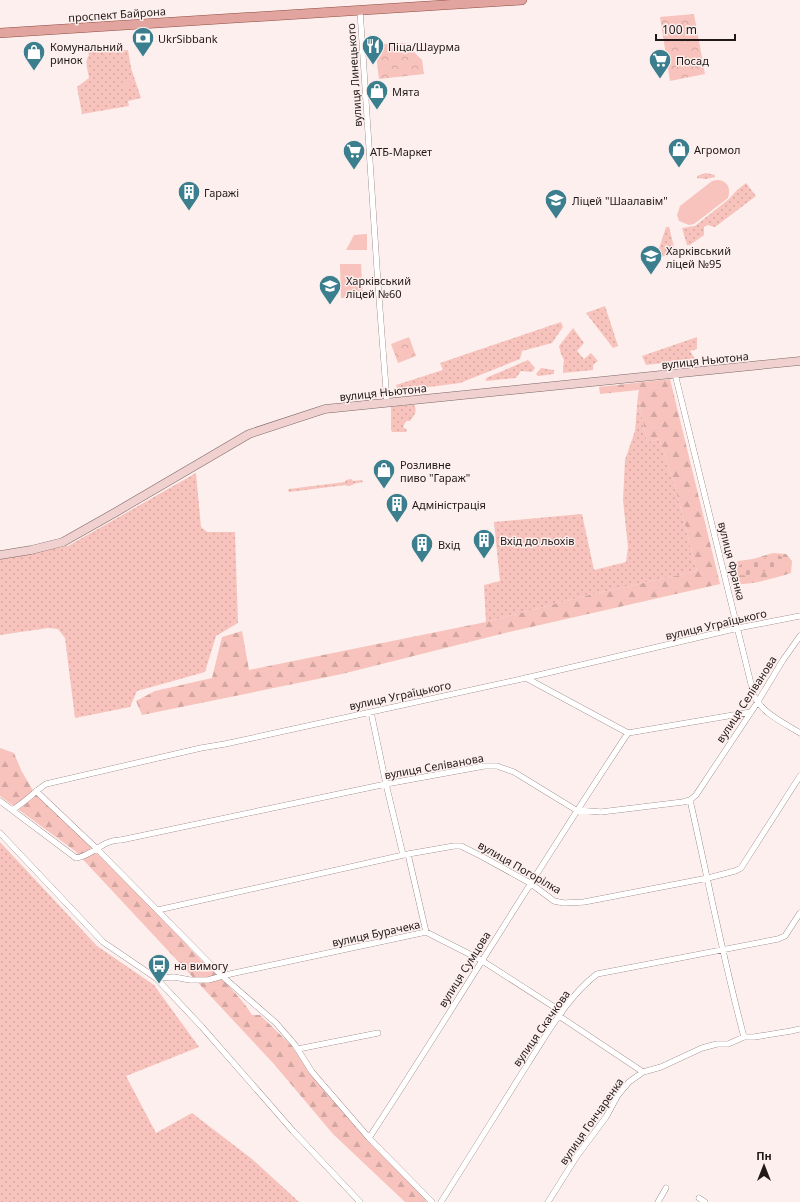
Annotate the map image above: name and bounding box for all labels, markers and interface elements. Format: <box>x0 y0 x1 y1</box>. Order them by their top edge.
street label: проспект Байрона <box>68 3 166 25</box>
scale bar <box>656 16 735 42</box>
text: 100 m <box>662 21 697 38</box>
street label: вулиця Линецького <box>343 23 365 127</box>
bank icon: UkrSibbank <box>130 25 156 58</box>
place label: UkrSibbank <box>158 31 218 46</box>
restaurant icon: Піца/Шаурма <box>360 33 386 66</box>
shop icon: Комунальний ринок <box>21 39 47 72</box>
place label: Комунальний ринок <box>50 39 123 67</box>
place label: Піца/Шаурма <box>388 39 460 54</box>
supermarket icon: Посад <box>647 47 673 80</box>
place label: Посад <box>676 53 709 68</box>
shop icon: Мята <box>364 78 390 111</box>
place label: Мята <box>392 84 420 99</box>
shop icon: Агромол <box>666 136 692 169</box>
supermarket icon: АТБ-Маркет <box>341 138 367 171</box>
place label: Агромол <box>694 142 741 157</box>
place label: АТБ-Маркет <box>370 144 432 159</box>
building icon: Гаражі <box>176 179 202 212</box>
place label: Гаражі <box>204 185 239 200</box>
school or university icon: Ліцей "Шаалавім" <box>543 187 569 220</box>
place label: Ліцей "Шаалавім" <box>572 193 668 208</box>
school or university icon: Харківський ліцей №95 <box>638 243 664 276</box>
place label: Харківський ліцей №95 <box>666 243 731 271</box>
school or university icon: Харківський ліцей №60 <box>317 273 343 306</box>
place label: Харківський ліцей №60 <box>346 273 411 301</box>
street label: вулиця Ньютона <box>661 348 749 372</box>
street label: вулиця Ньютона <box>339 380 427 404</box>
shop icon: Розливне пиво "Гараж" <box>371 457 397 490</box>
place label: Розливне пиво "Гараж" <box>400 457 470 485</box>
building icon: Адміністрація <box>384 491 410 524</box>
place label: Адміністрація <box>412 497 486 512</box>
street label: вулиця Франка <box>715 520 749 602</box>
building icon: Вхід до льохів <box>471 527 497 560</box>
building icon: Вхід <box>409 531 435 564</box>
place label: Вхід до льохів <box>500 533 575 548</box>
place label: Вхід <box>438 537 460 552</box>
street label: вулиця Уграїцького <box>664 605 768 643</box>
street label: вулиця Селіванова <box>712 653 780 745</box>
street label: вулиця Уграїцького <box>348 677 452 713</box>
street label: вулиця Селіванова <box>383 750 485 782</box>
street label: вулиця Погорілка <box>476 837 564 897</box>
street label: вулиця Бурачека <box>331 916 421 950</box>
street label: вулиця Сумцова <box>435 928 493 1010</box>
bus stop icon: на вимогу <box>146 952 172 985</box>
place label: на вимогу <box>174 958 229 973</box>
street label: вулиця Скачкова <box>509 987 573 1069</box>
street label: вулиця Гончаренка <box>555 1075 627 1167</box>
north arrow <box>744 1146 784 1186</box>
text: Пн <box>756 1148 772 1163</box>

